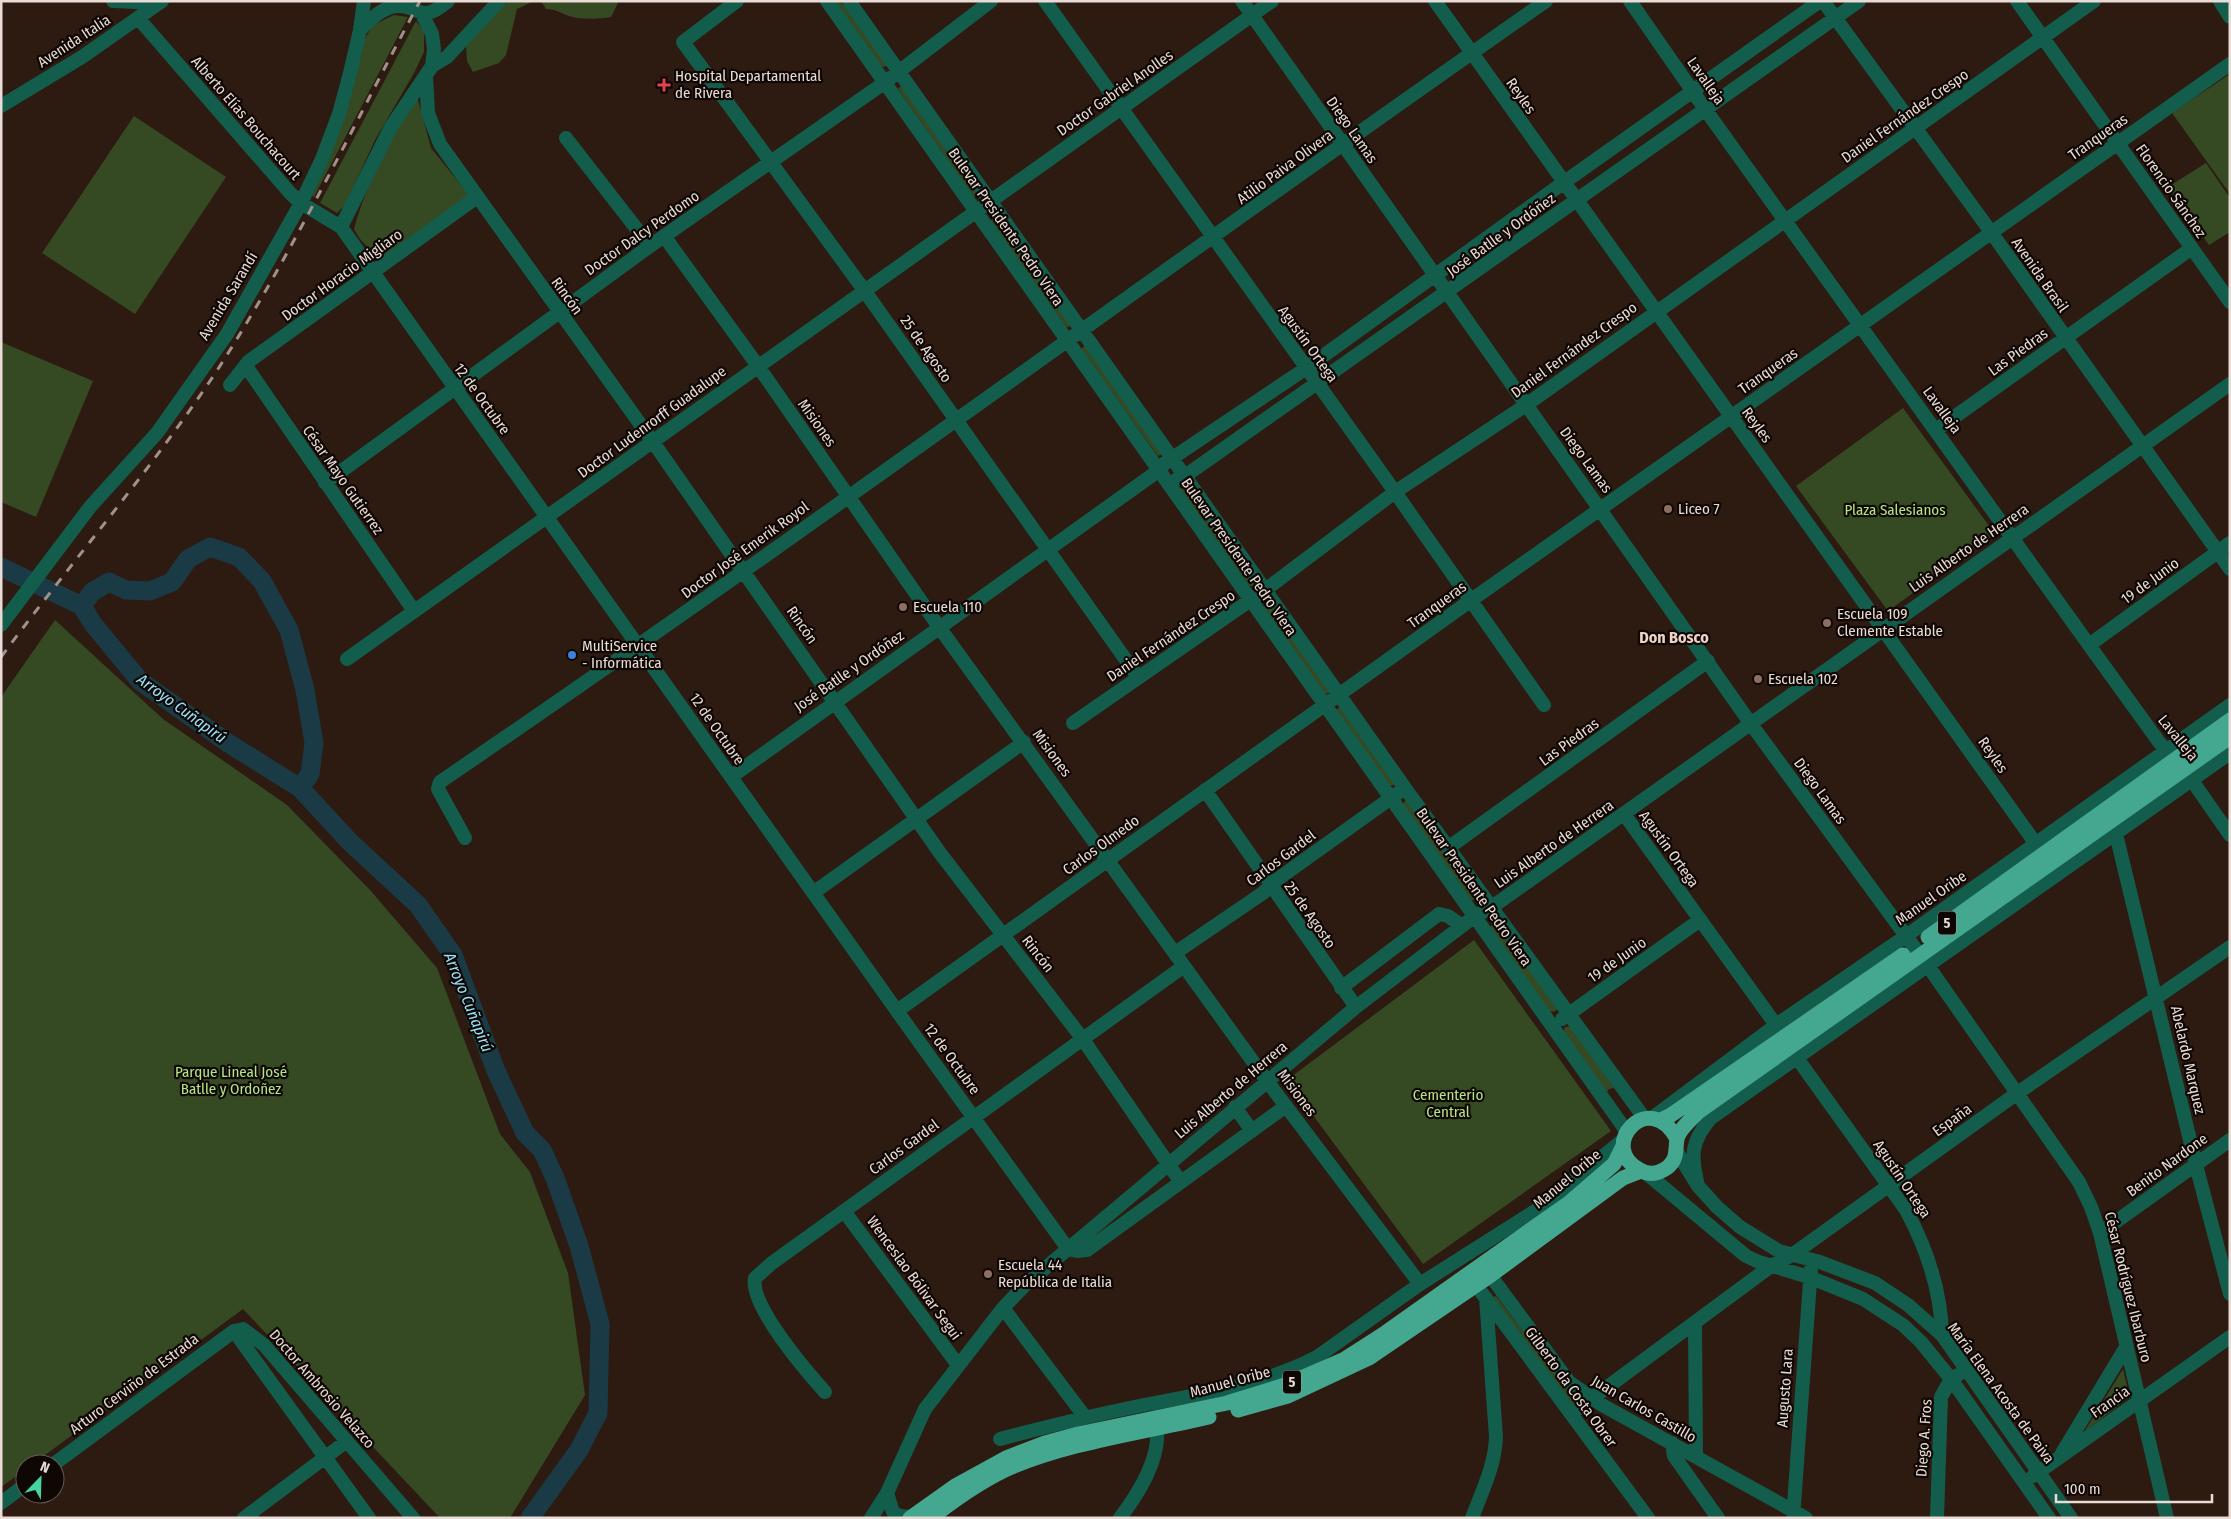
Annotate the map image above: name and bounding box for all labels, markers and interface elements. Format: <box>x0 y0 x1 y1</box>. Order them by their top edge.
street label: Avenida Italia <box>34 11 114 71</box>
street label: Doctor Gabriel Anolles <box>1054 46 1176 140</box>
street label: Alberto Elías Bouchacourt <box>187 52 305 184</box>
street label: Lavalleja <box>1683 54 1729 108</box>
street label: Daniel Fernández Crespo <box>1838 65 1972 167</box>
place label: Hospital Departamental de Rivera <box>675 67 821 102</box>
street label: Reyles <box>1502 75 1540 117</box>
marker: Hospital Departamental de Rivera <box>657 78 671 92</box>
street label: Diego Lamas <box>1322 93 1382 167</box>
street label: Tranqueras <box>2065 110 2131 164</box>
street label: Atilio Paiva Olivera <box>1233 126 1337 208</box>
street label: Florencio Sánchez <box>2132 141 2210 241</box>
street label: Bulevar Presidente Pedro Viera <box>944 145 1068 309</box>
street label: Doctor Dalcy Perdomo <box>581 187 703 279</box>
street label: José Batlle y Ordóñez <box>1443 189 1559 280</box>
street label: Doctor Horacio Migliaro <box>278 225 406 325</box>
street label: Avenida Brasil <box>2008 234 2072 316</box>
street label: Avenida Sarandí <box>195 249 261 343</box>
street label: Rincón <box>547 274 587 318</box>
street label: Daniel Fernández Crespo <box>1508 298 1640 402</box>
street label: Agustín Ortega <box>1274 302 1342 386</box>
street label: 25 de Agosto <box>896 312 956 386</box>
street label: Las Piedras <box>1985 324 2051 380</box>
street label: Tranqueras <box>1735 344 1801 398</box>
street label: 12 de Octubre <box>450 360 514 438</box>
street label: Doctor Ludenrorff Guadalupe <box>574 362 730 482</box>
street label: Lavalleja <box>1919 383 1965 437</box>
street label: Misiones <box>794 396 840 450</box>
street label: Reyles <box>1738 404 1776 446</box>
street label: César Mayo Gutierrez <box>299 422 387 538</box>
street label: Diego Lamas <box>1556 423 1616 497</box>
street label: Bulevar Presidente Pedro Viera <box>1177 475 1301 639</box>
street label: Doctor José Emerik Royol <box>678 498 812 602</box>
place label: Liceo 7 <box>1678 500 1719 518</box>
street label: Luis Alberto de Herrera <box>1906 500 2032 596</box>
park label: Plaza Salesianos <box>1844 501 1946 519</box>
marker: Liceo 7 <box>1662 503 1674 515</box>
street label: 19 de Junio <box>2118 554 2183 608</box>
street label: Tranqueras <box>1404 578 1470 632</box>
street label: Daniel Fernández Crespo <box>1103 586 1239 686</box>
place label: Escuela 110 <box>913 598 982 616</box>
marker: Escuela 110 <box>897 601 909 613</box>
street label: Rincón <box>783 603 821 647</box>
place label: Escuela 109 Clemente Estable <box>1837 605 1943 640</box>
marker: Escuela 109 Clemente Estable <box>1821 617 1833 629</box>
street label: José Batlle y Ordóñez <box>791 626 907 716</box>
district label: Don Bosco <box>1639 628 1709 647</box>
place label: MultiService - Informática <box>582 637 662 672</box>
marker: MultiService - Informática <box>566 649 578 661</box>
water label: Arroyo Cuñapirú <box>133 669 230 747</box>
place label: Escuela 102 <box>1768 670 1838 688</box>
marker: Escuela 102 <box>1752 673 1764 685</box>
street label: 12 de Octubre <box>686 690 748 768</box>
street label: Lavalleja <box>2154 711 2202 765</box>
street label: Las Piedras <box>1536 714 1602 770</box>
street label: Misiones <box>1029 726 1075 780</box>
street label: Reyles <box>1974 734 2012 776</box>
street label: Diego Lamas <box>1790 754 1850 828</box>
street label: Luis Alberto de Herrera <box>1491 796 1617 892</box>
street label: Bulevar Presidente Pedro Viera <box>1412 805 1536 969</box>
street label: Agustín Ortega <box>1635 807 1703 891</box>
street label: Carlos Olmedo <box>1059 811 1143 879</box>
street label: Carlos Gardel <box>1243 826 1319 890</box>
street label: Manuel Oribe <box>1892 867 1970 929</box>
street label: 25 de Agosto <box>1280 878 1340 952</box>
road number: 5 <box>1938 911 1956 934</box>
street label: Rincón <box>1018 932 1058 976</box>
street label: 19 de Junio <box>1584 933 1650 987</box>
water label: Arroyo Cuñapirú <box>440 949 497 1055</box>
street label: Abelardo Marquez <box>2167 1004 2209 1116</box>
street label: 12 de Octubre <box>920 1020 984 1098</box>
street label: Luis Alberto de Herrera <box>1171 1038 1291 1142</box>
park label: Parque Lineal José Batlle y Ordoñez <box>175 1063 287 1098</box>
street label: Misiones <box>1273 1066 1321 1120</box>
park label: Cementerio Central <box>1413 1086 1483 1121</box>
street label: España <box>1929 1100 1975 1140</box>
street label: Carlos Gardel <box>866 1116 942 1178</box>
street label: Benito Nardone <box>2123 1130 2211 1200</box>
street label: Agustín Ortega <box>1869 1137 1935 1221</box>
street label: Manuel Oribe <box>1530 1146 1604 1212</box>
street label: César Rodríguez Ibarburo <box>2101 1210 2155 1364</box>
street label: Wenceslao Bólivar Segui <box>863 1213 965 1343</box>
place label: Escuela 44 República de Italia <box>998 1256 1112 1291</box>
marker: Escuela 44 República de Italia <box>982 1268 994 1280</box>
street label: María Elena Acosta de Paiva <box>1944 1319 2058 1467</box>
street label: Gilberto da Costa Obrer <box>1521 1323 1621 1451</box>
street label: Doctor Ambrosio Velazco <box>265 1326 379 1452</box>
street label: Arturo Cerviño de Estrada <box>66 1330 202 1438</box>
street label: Augusto Lara <box>1773 1348 1797 1428</box>
street label: Manuel Oribe <box>1188 1363 1272 1401</box>
road number: 5 <box>1283 1370 1301 1394</box>
street label: Juan Carlos Castillo <box>1588 1372 1700 1446</box>
street label: Francia <box>2087 1382 2133 1422</box>
street label: Diego A. Fros <box>1912 1398 1936 1478</box>
north arrow <box>15 1454 65 1504</box>
text: N <box>38 1458 52 1477</box>
scale bar <box>2056 1472 2212 1504</box>
text: 100 m <box>2064 1480 2101 1498</box>

